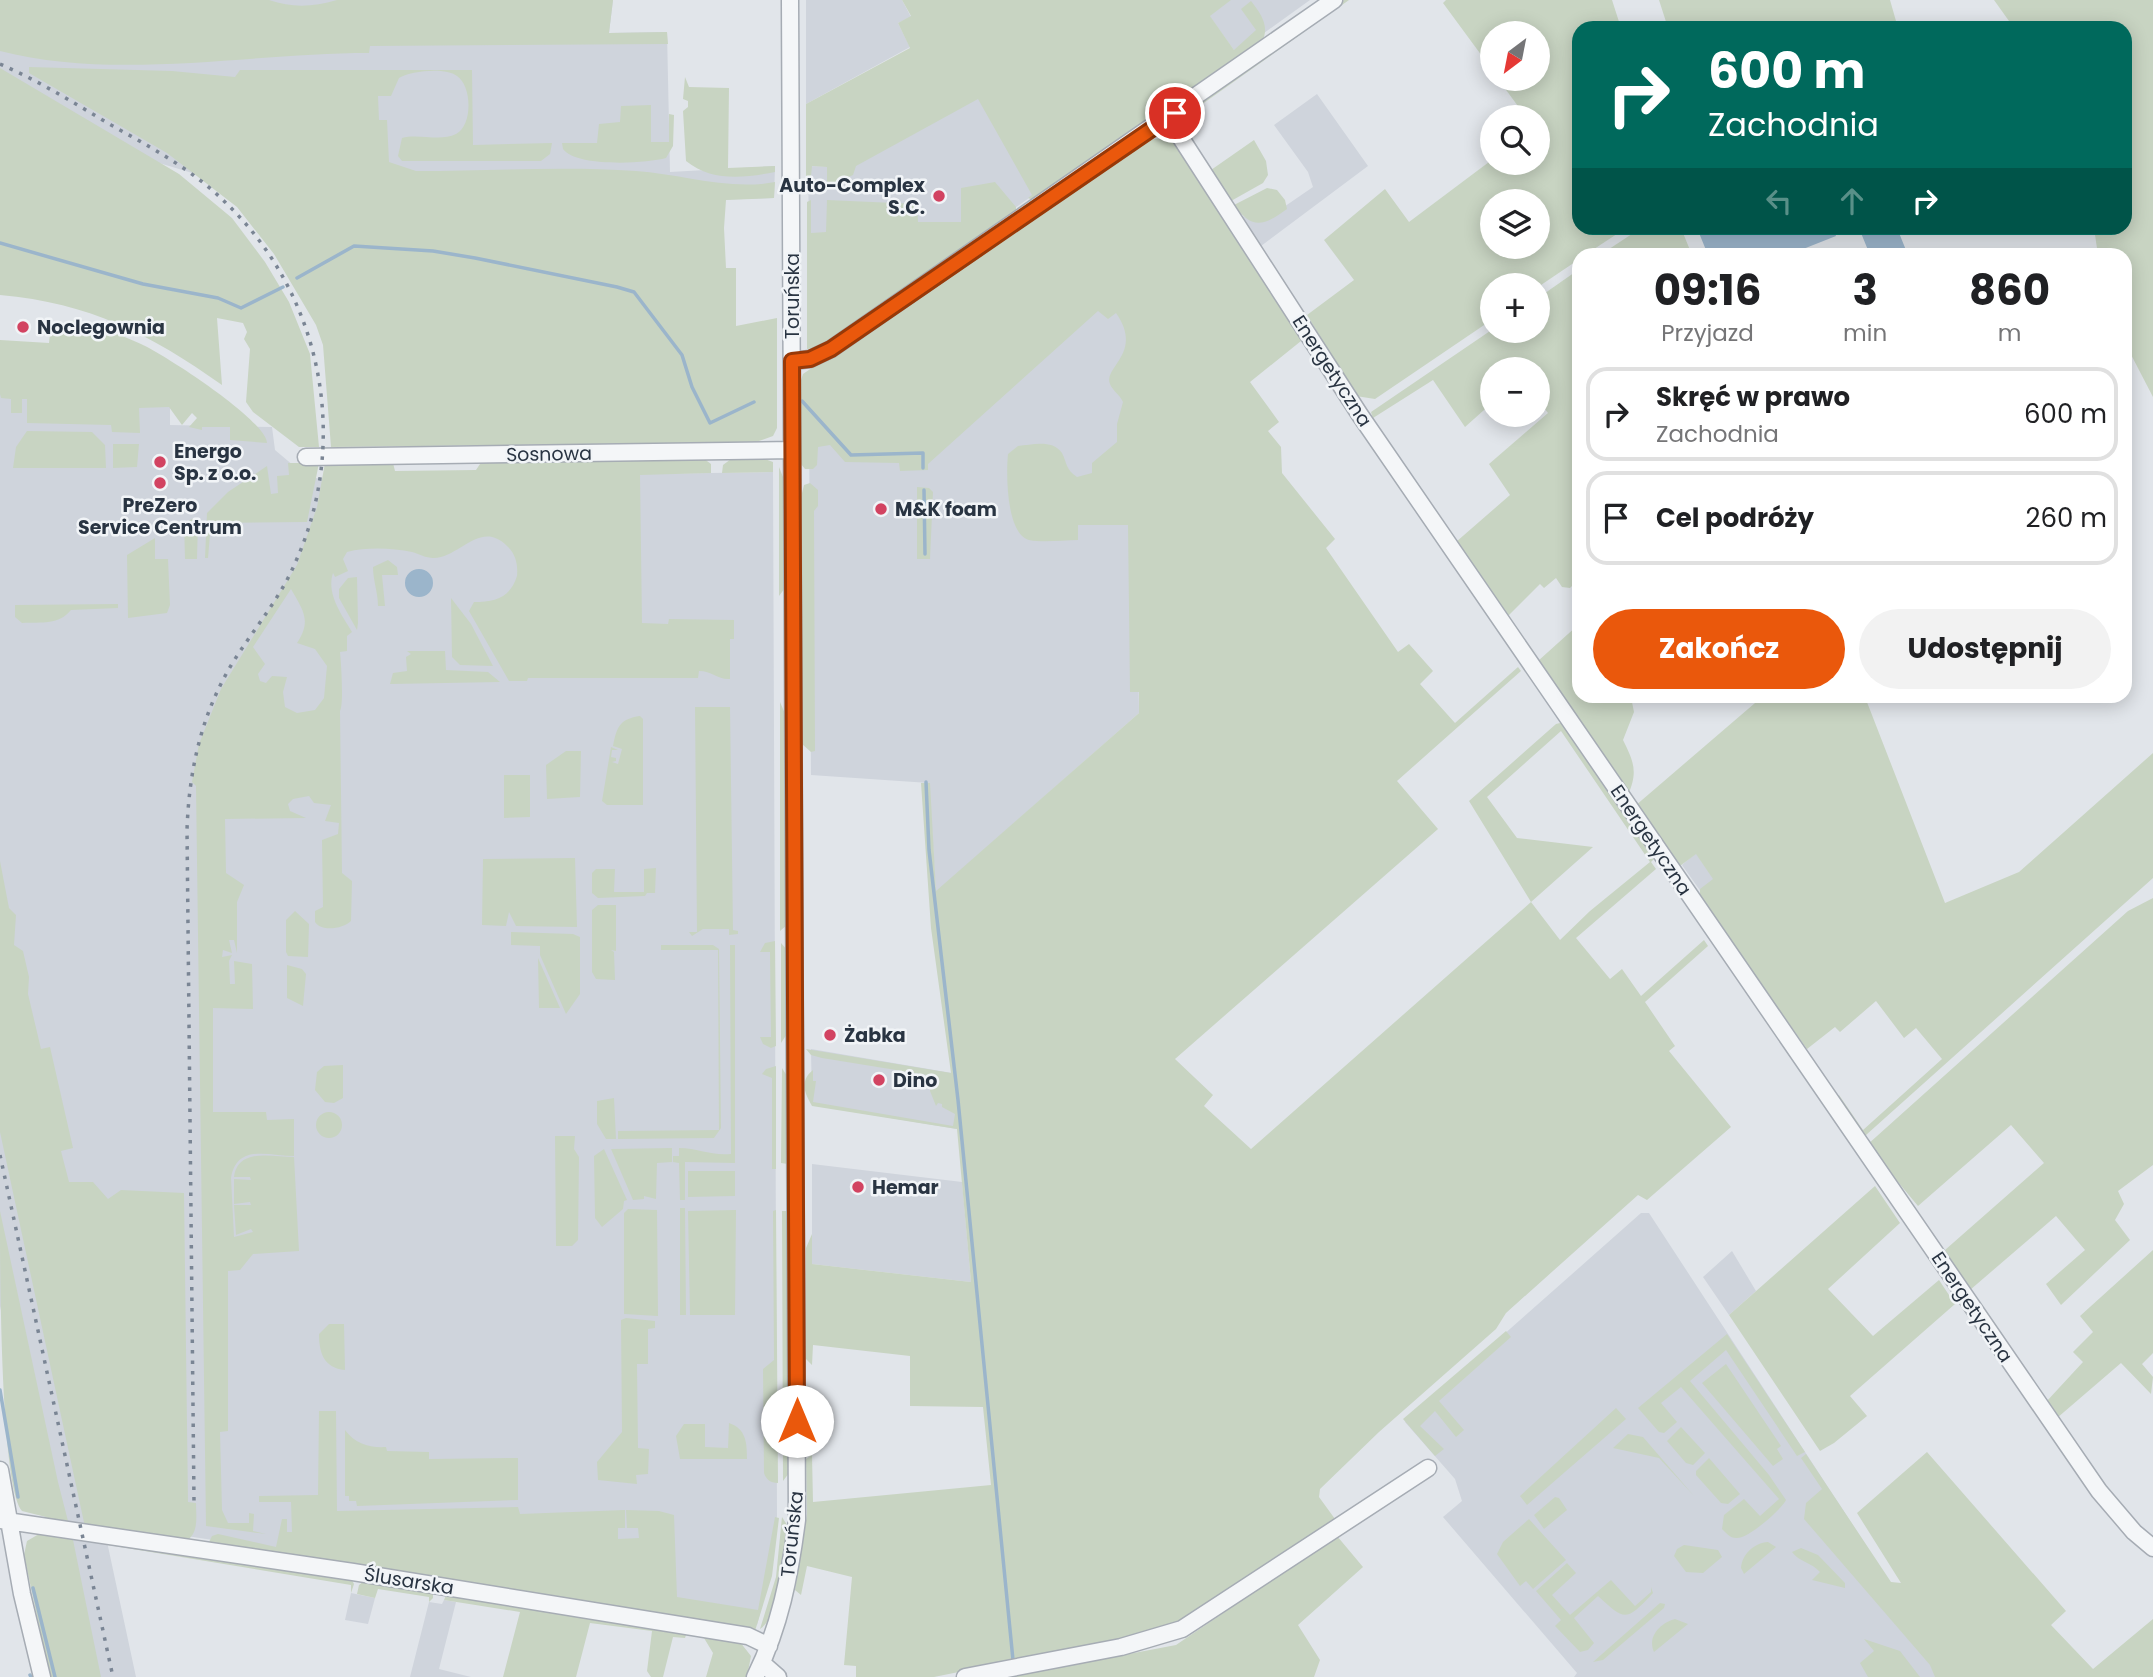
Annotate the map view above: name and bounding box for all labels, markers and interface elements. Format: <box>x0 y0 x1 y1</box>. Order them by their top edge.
north arrow <box>1480 21 1550 91</box>
map controls <box>1480 21 1550 427</box>
text: 600 m <box>1708 37 1865 105</box>
icon: right <box>1593 49 1684 140</box>
pin <box>1145 83 1205 143</box>
icon: arrive <box>1156 94 1194 132</box>
text: Zachodnia <box>1708 102 1879 147</box>
button: search <box>1480 105 1550 175</box>
place label: Auto-Complex S.C. <box>779 172 926 221</box>
icon: left <box>1760 182 1798 220</box>
icon: ahead <box>1833 182 1871 220</box>
icon: right <box>1906 182 1944 220</box>
marker: Auto-Complex S.C. <box>931 188 947 204</box>
button: layers <box>1480 189 1550 259</box>
street label: Toruńska <box>779 253 806 339</box>
text: 09:16 <box>1654 261 1761 320</box>
text: 3 <box>1852 261 1878 320</box>
text: 860 <box>1969 261 2050 320</box>
button: + <box>1480 273 1550 343</box>
street label: Energetyczna <box>1286 310 1378 432</box>
place label: Noclegownia <box>37 314 165 341</box>
text: Przyjazd <box>1661 317 1754 349</box>
text: min <box>1843 317 1887 349</box>
text: m <box>1998 317 2021 349</box>
marker: Noclegownia <box>15 319 31 335</box>
button: − <box>1480 357 1550 427</box>
text: Skręć w prawo <box>1656 379 1850 415</box>
icon: right <box>1597 395 1635 433</box>
text: 600 m <box>2024 396 2107 432</box>
text: Zachodnia <box>1656 418 1779 450</box>
place label: Energo Sp. z o.o. <box>174 438 256 487</box>
street label: Sosnowa <box>506 440 592 468</box>
marker: Energo Sp. z o.o. <box>152 454 168 470</box>
marker: PreZero Service Centrum <box>152 475 168 491</box>
place label: PreZero Service Centrum <box>78 492 242 541</box>
place label: M&K foam <box>895 496 997 523</box>
icon: arrive <box>1597 499 1635 537</box>
text: Cel podróży <box>1656 500 1814 536</box>
text: 260 m <box>2025 500 2107 536</box>
marker: M&K foam <box>873 501 889 517</box>
button: Zakończ <box>1593 609 1845 689</box>
button: Udostępnij <box>1859 609 2111 689</box>
street label: Energetyczna <box>1604 779 1698 901</box>
place label: Żabka <box>844 1022 906 1049</box>
marker: Żabka <box>822 1027 838 1043</box>
place label: Dino <box>893 1067 937 1094</box>
marker: Dino <box>871 1072 887 1088</box>
place label: Hemar <box>872 1174 939 1201</box>
marker: Hemar <box>850 1179 866 1195</box>
street label: Energetyczna <box>1925 1246 2019 1368</box>
position arrow <box>760 1384 834 1458</box>
street label: Toruńska <box>774 1490 810 1578</box>
street label: Ślusarska <box>362 1561 456 1601</box>

